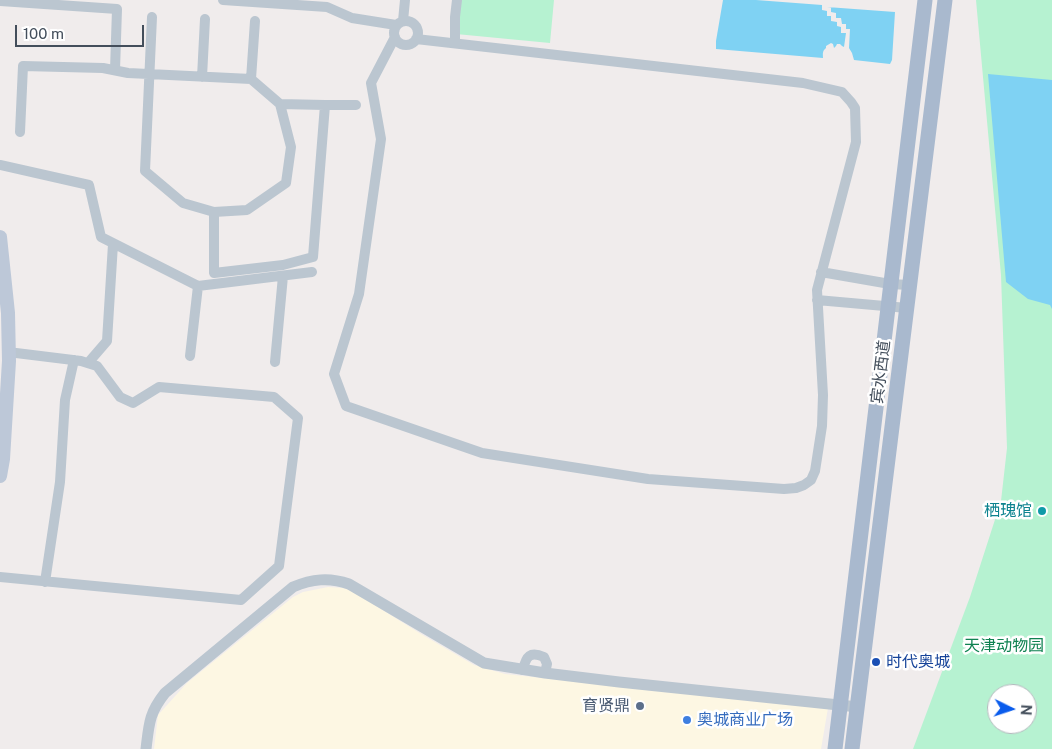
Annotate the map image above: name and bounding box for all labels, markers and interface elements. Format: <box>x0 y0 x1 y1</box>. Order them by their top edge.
scale bar <box>18 15 146 47</box>
text: 100 m <box>23 25 64 42</box>
street label: 宾水西道 <box>868 339 894 405</box>
place label: 栖瑰馆 <box>984 501 1032 521</box>
marker: 栖瑰馆 <box>1036 505 1048 517</box>
park label: 天津动物园 <box>964 636 1044 656</box>
place label: 时代奥城 <box>886 652 950 672</box>
marker: 时代奥城 <box>870 656 882 668</box>
north arrow <box>987 684 1037 734</box>
place label: 育贤鼎 <box>582 696 630 716</box>
marker: 育贤鼎 <box>634 700 646 712</box>
text: N <box>1018 704 1034 716</box>
place label: 奥城商业广场 <box>697 710 793 730</box>
marker: 奥城商业广场 <box>681 714 693 726</box>

